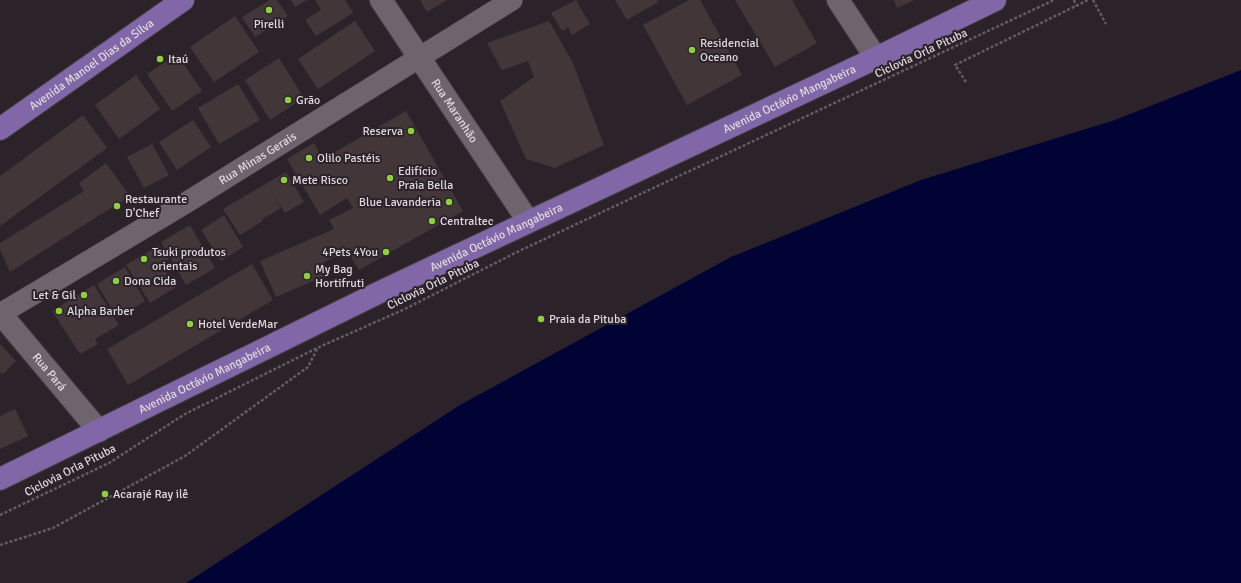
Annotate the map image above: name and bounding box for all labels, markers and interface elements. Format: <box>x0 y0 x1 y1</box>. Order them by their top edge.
marker: Pirelli <box>264 5 274 15</box>
street label: Avenida Manoel Dias da Silva <box>27 16 157 114</box>
place label: Pirelli <box>254 17 284 32</box>
street label: Ciclovia Orla Pituba <box>872 25 970 82</box>
place label: Residencial Oceano <box>700 36 760 65</box>
marker: Residencial Oceano <box>687 45 697 55</box>
place label: Itaú <box>168 52 188 67</box>
marker: Itaú <box>155 54 165 64</box>
street label: Avenida Octávio Mangabeira <box>720 62 858 137</box>
street label: Rua Maranhão <box>428 76 481 146</box>
place label: Grão <box>296 93 320 108</box>
marker: Grão <box>283 95 293 105</box>
place label: Reserva <box>362 124 403 139</box>
marker: Reserva <box>406 126 416 136</box>
street label: Rua Minas Gerais <box>216 129 299 188</box>
place label: Olilo Pastéis <box>317 151 380 166</box>
marker: Olilo Pastéis <box>304 153 314 163</box>
place label: Edifício Praia Bella <box>398 164 453 193</box>
place label: Mete Risco <box>292 173 348 188</box>
marker: Edifício Praia Bella <box>385 173 395 183</box>
marker: Mete Risco <box>279 175 289 185</box>
place label: Restaurante D'Chef <box>125 192 187 221</box>
place label: Blue Lavanderia <box>359 195 441 210</box>
marker: Blue Lavanderia <box>444 197 454 207</box>
street label: Avenida Octávio Mangabeira <box>427 200 565 275</box>
marker: Restaurante D'Chef <box>112 201 122 211</box>
place label: Centraltec <box>440 214 494 229</box>
marker: Centraltec <box>427 216 437 226</box>
place label: Tsuki produtos orientais <box>152 245 226 274</box>
place label: 4Pets 4You <box>322 245 378 260</box>
marker: 4Pets 4You <box>381 247 391 257</box>
marker: Tsuki produtos orientais <box>139 254 149 264</box>
street label: Ciclovia Orla Pituba <box>385 256 482 313</box>
place label: My Bag Hortifruti <box>315 262 364 291</box>
marker: My Bag Hortifruti <box>302 271 312 281</box>
place label: Dona Cida <box>124 274 176 289</box>
marker: Dona Cida <box>111 276 121 286</box>
place label: Let & Gil <box>33 288 76 303</box>
marker: Let & Gil <box>79 290 89 300</box>
place label: Alpha Barber <box>67 304 134 319</box>
marker: Alpha Barber <box>54 306 64 316</box>
place label: Praia da Pituba <box>549 312 626 327</box>
marker: Praia da Pituba <box>536 314 546 324</box>
place label: Hotel VerdeMar <box>198 317 278 332</box>
marker: Hotel VerdeMar <box>185 319 195 329</box>
street label: Avenida Octávio Mangabeira <box>136 340 273 418</box>
street label: Rua Pará <box>29 350 69 394</box>
street label: Ciclovia Orla Pituba <box>22 441 119 500</box>
place label: Acarajé Ray ilê <box>113 487 188 502</box>
marker: Acarajé Ray ilê <box>100 489 110 499</box>

